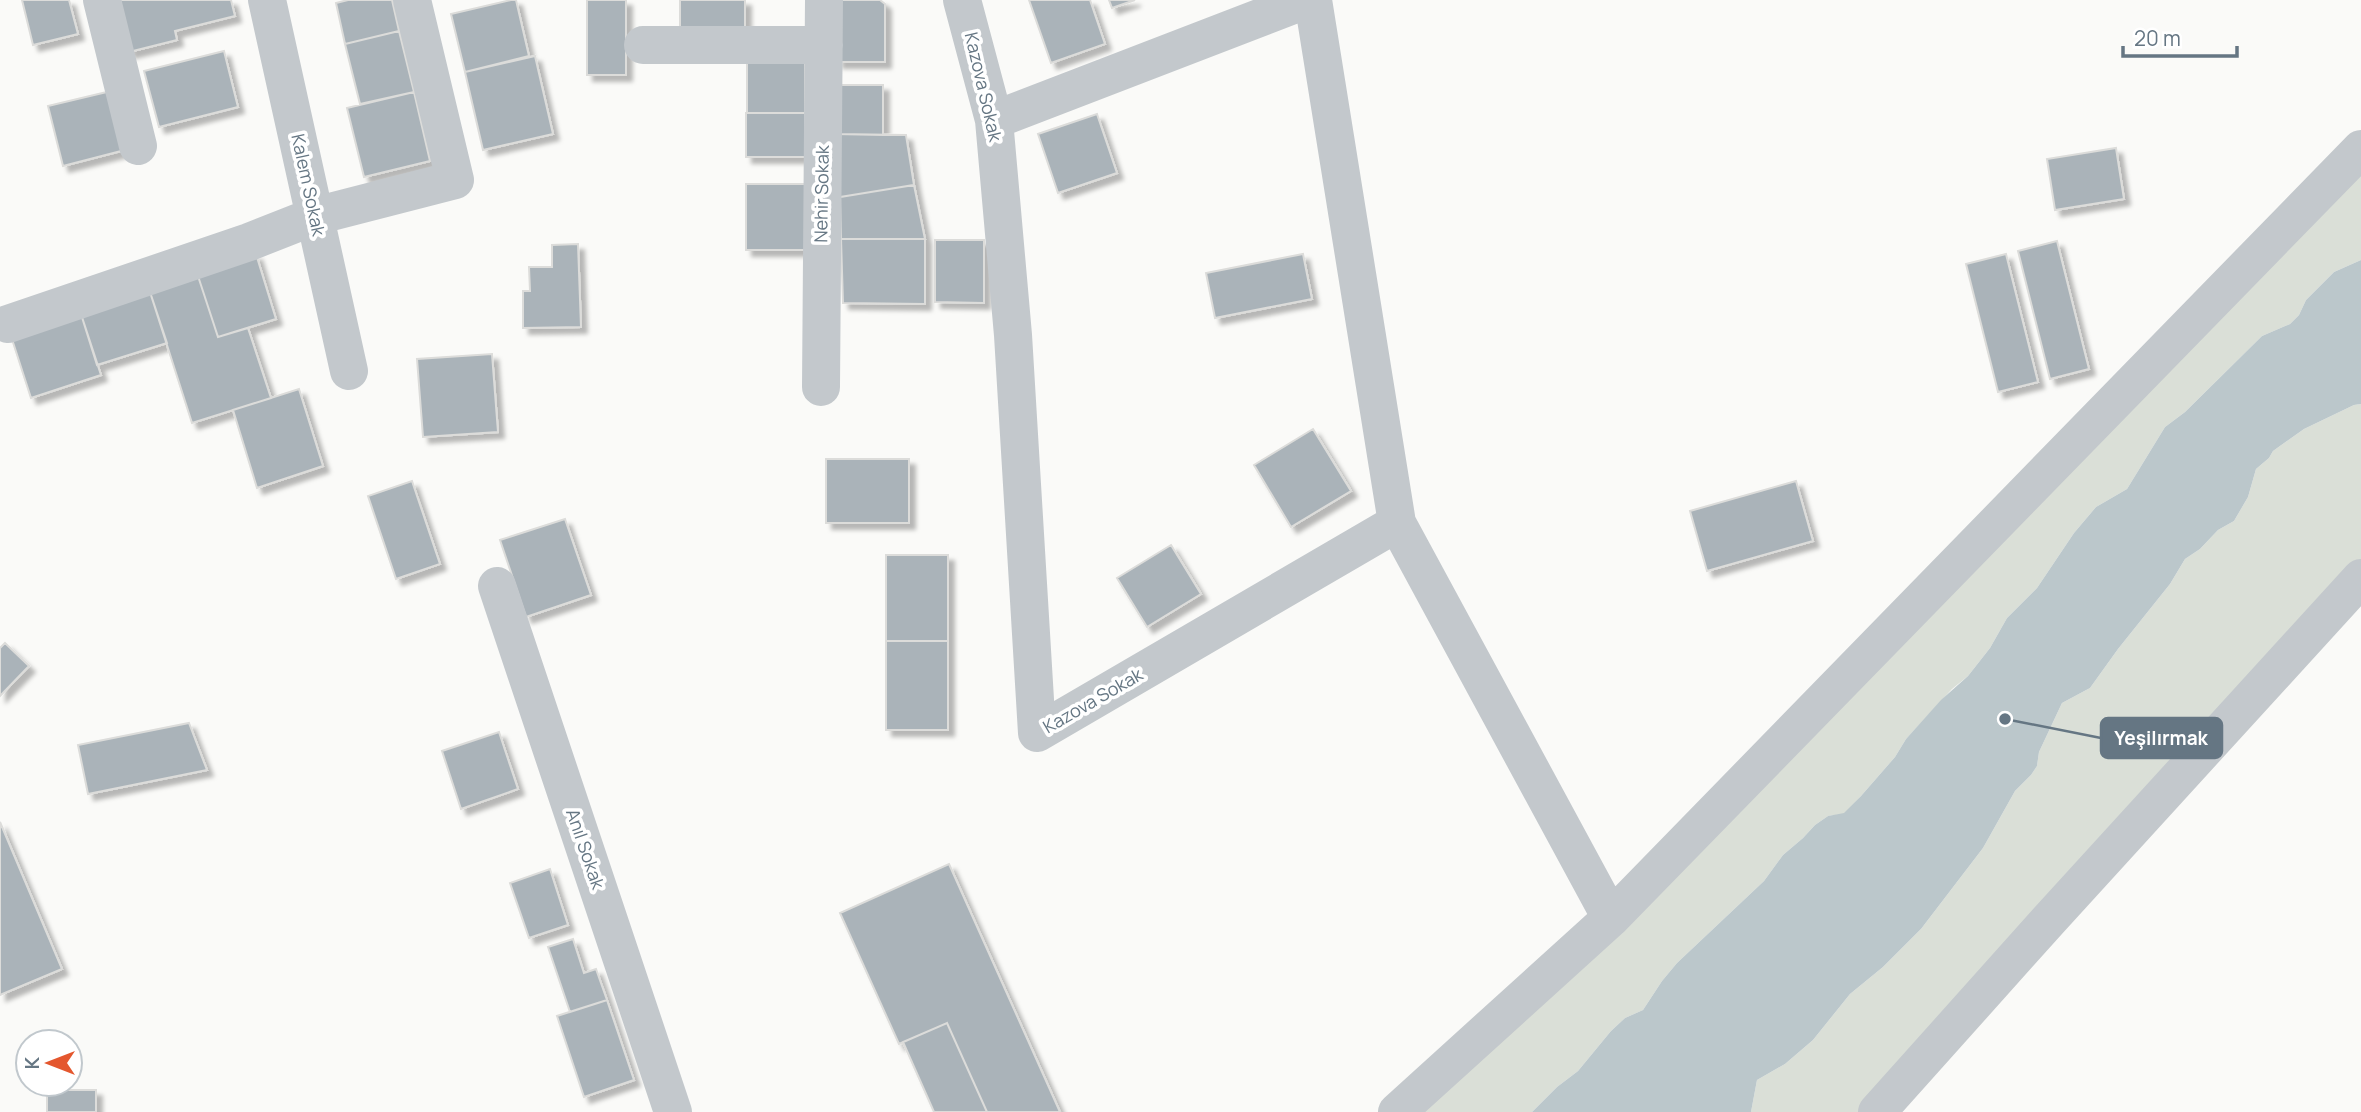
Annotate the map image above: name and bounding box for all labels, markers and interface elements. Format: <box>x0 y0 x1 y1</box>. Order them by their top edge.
scale bar <box>2123 14 2237 58</box>
text: 20 m <box>2134 24 2181 52</box>
street label: Kazova Sokak <box>960 30 1008 145</box>
street label: Kalem Sokak <box>286 132 332 239</box>
street label: Nehir Sokak <box>808 144 834 243</box>
street label: Kazova Sokak <box>1038 661 1148 738</box>
callout: Yeşilırmak <box>2101 718 2222 758</box>
text: Yeşilırmak <box>2114 725 2209 751</box>
street label: Anıl Sokak <box>561 805 611 893</box>
north arrow <box>14 1028 84 1098</box>
text: K <box>19 1056 45 1069</box>

